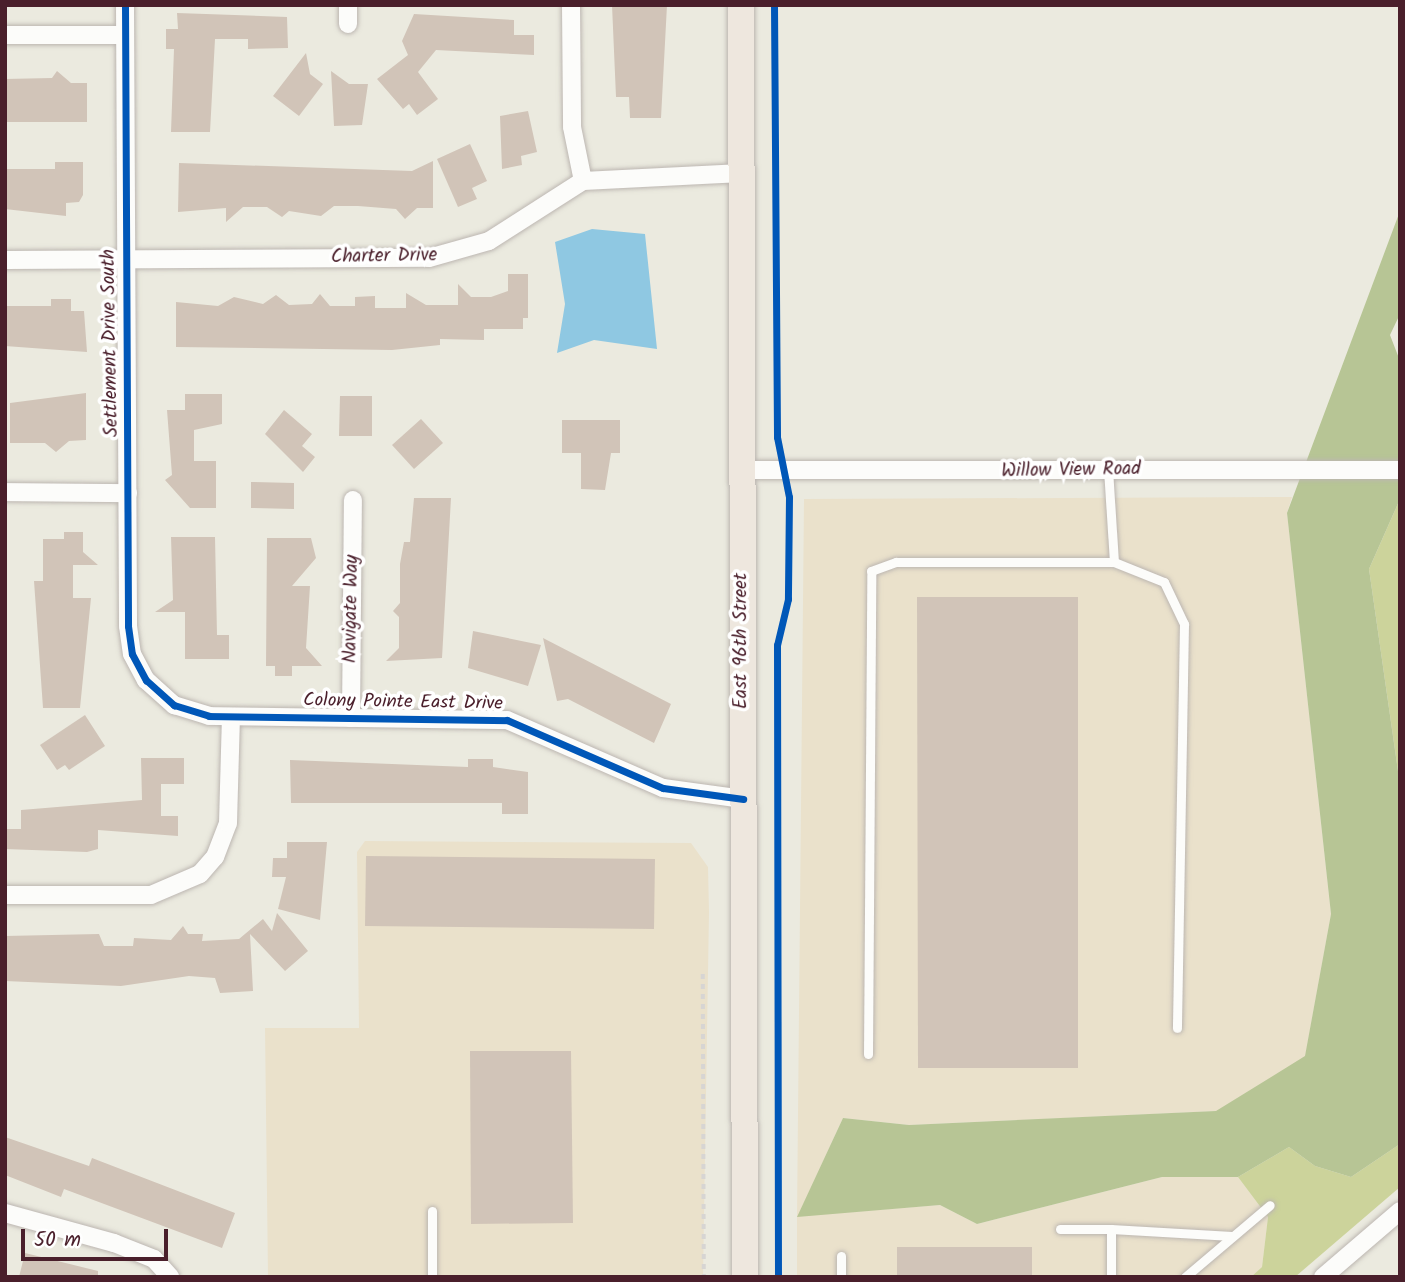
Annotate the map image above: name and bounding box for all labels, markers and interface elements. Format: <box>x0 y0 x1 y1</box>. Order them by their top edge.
street label: Charter Drive <box>331 245 437 269</box>
street label: Settlement Drive South <box>98 249 124 437</box>
street label: Willow View Road <box>1001 458 1141 484</box>
street label: Navigate Way <box>340 555 364 663</box>
street label: East 96th Street <box>731 573 753 709</box>
street label: Colony Pointe East Drive <box>303 690 503 716</box>
scale bar <box>24 1216 172 1260</box>
text: 50 m <box>34 1224 81 1257</box>

